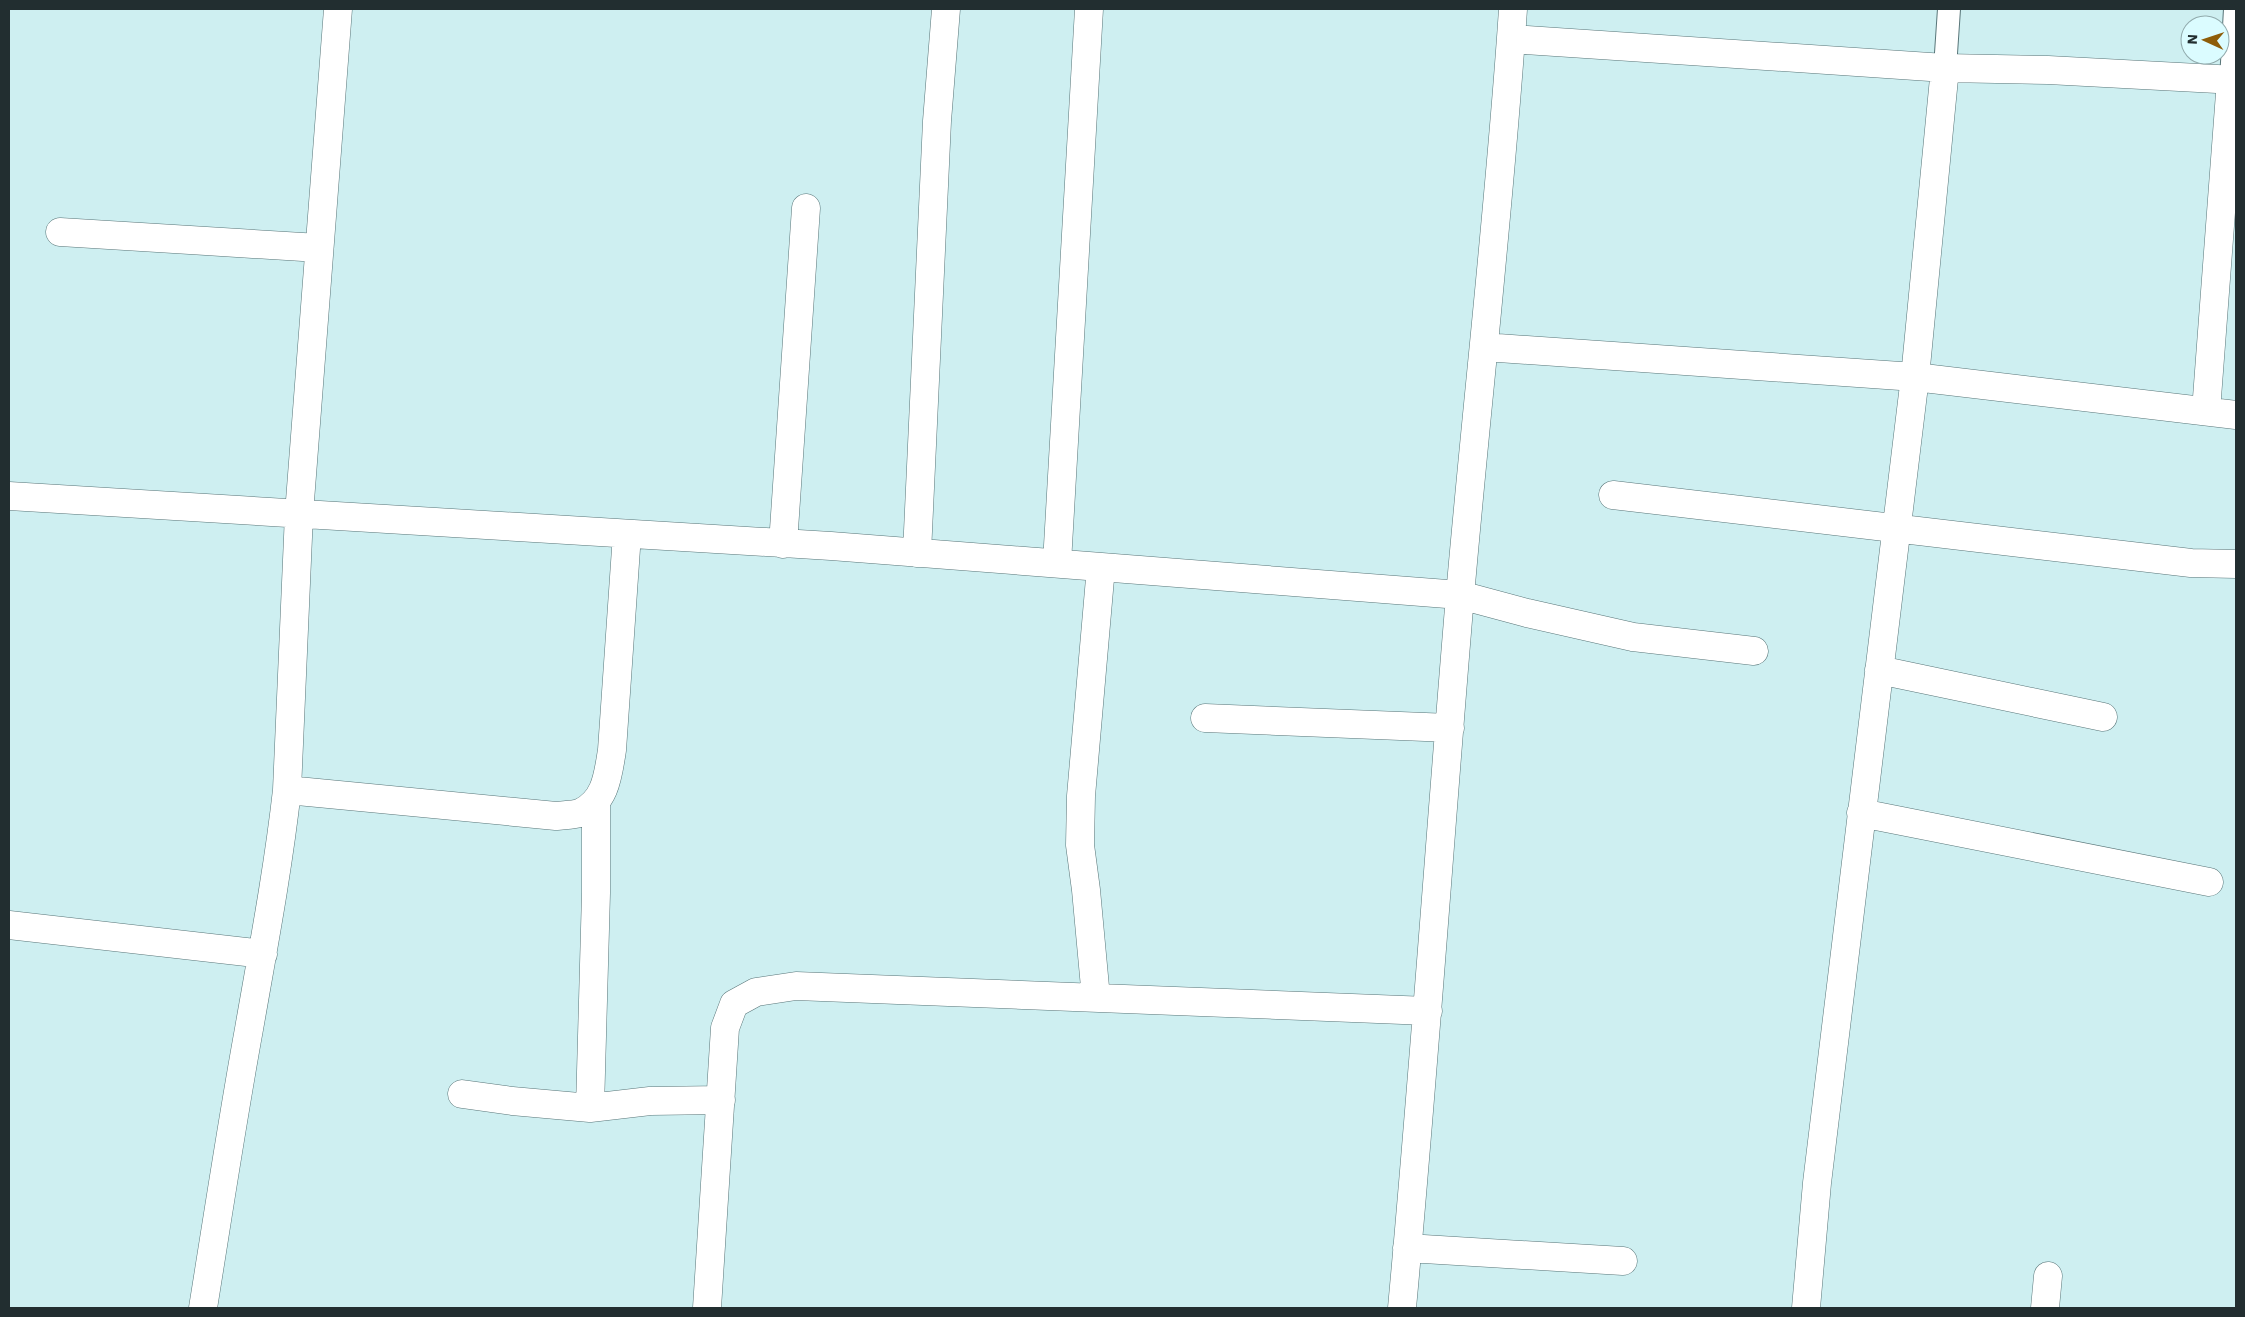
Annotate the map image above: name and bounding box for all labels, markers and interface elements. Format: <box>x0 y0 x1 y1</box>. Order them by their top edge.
north arrow <box>2180 15 2230 65</box>
text: N <box>2184 34 2200 45</box>

